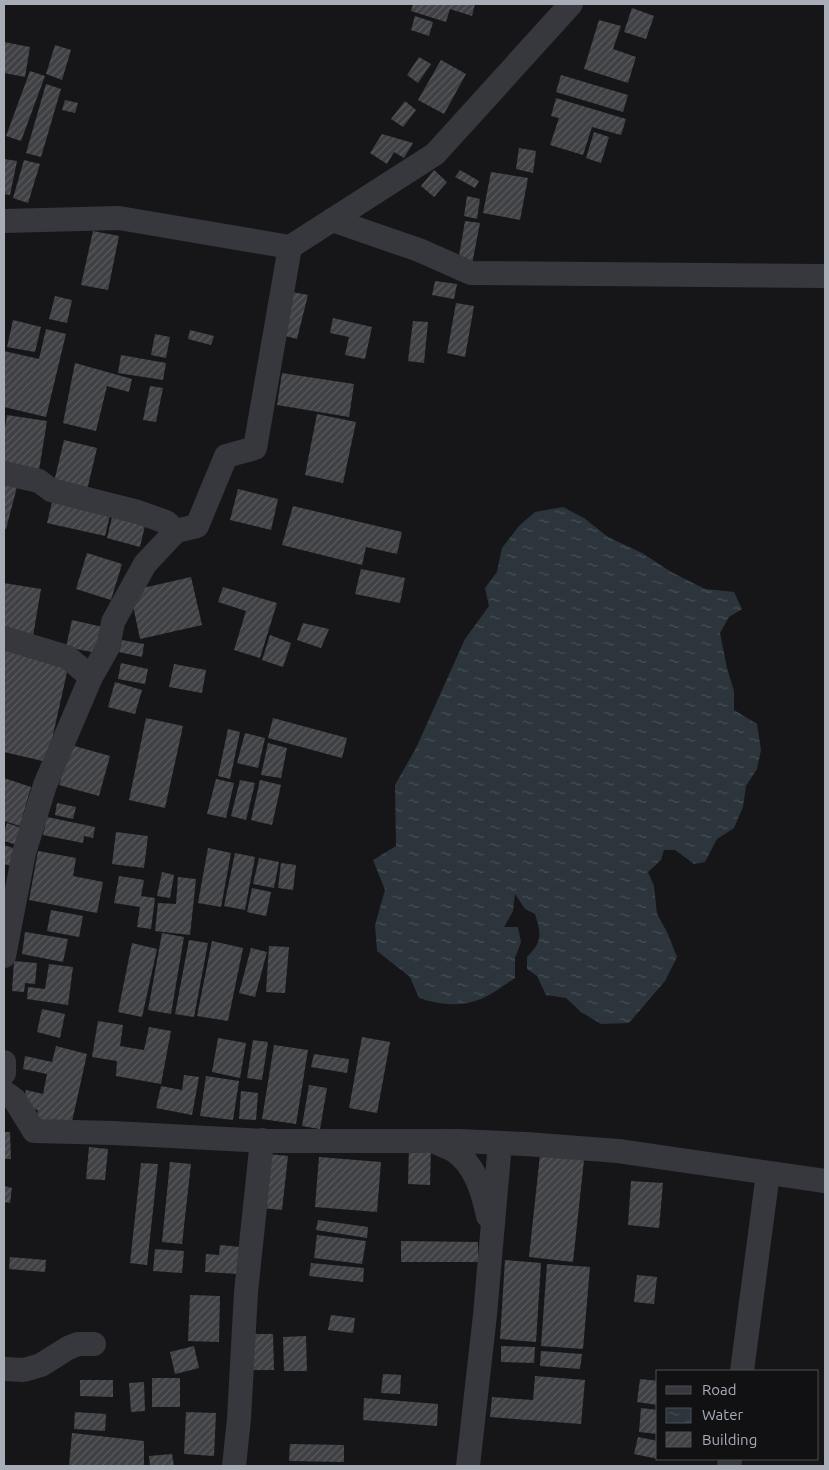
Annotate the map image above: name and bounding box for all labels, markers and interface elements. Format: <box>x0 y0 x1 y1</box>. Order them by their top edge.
legend <box>656 1370 819 1460</box>
text: Road <box>702 1381 737 1398</box>
text: Water <box>702 1406 743 1423</box>
text: Building <box>702 1431 757 1448</box>

